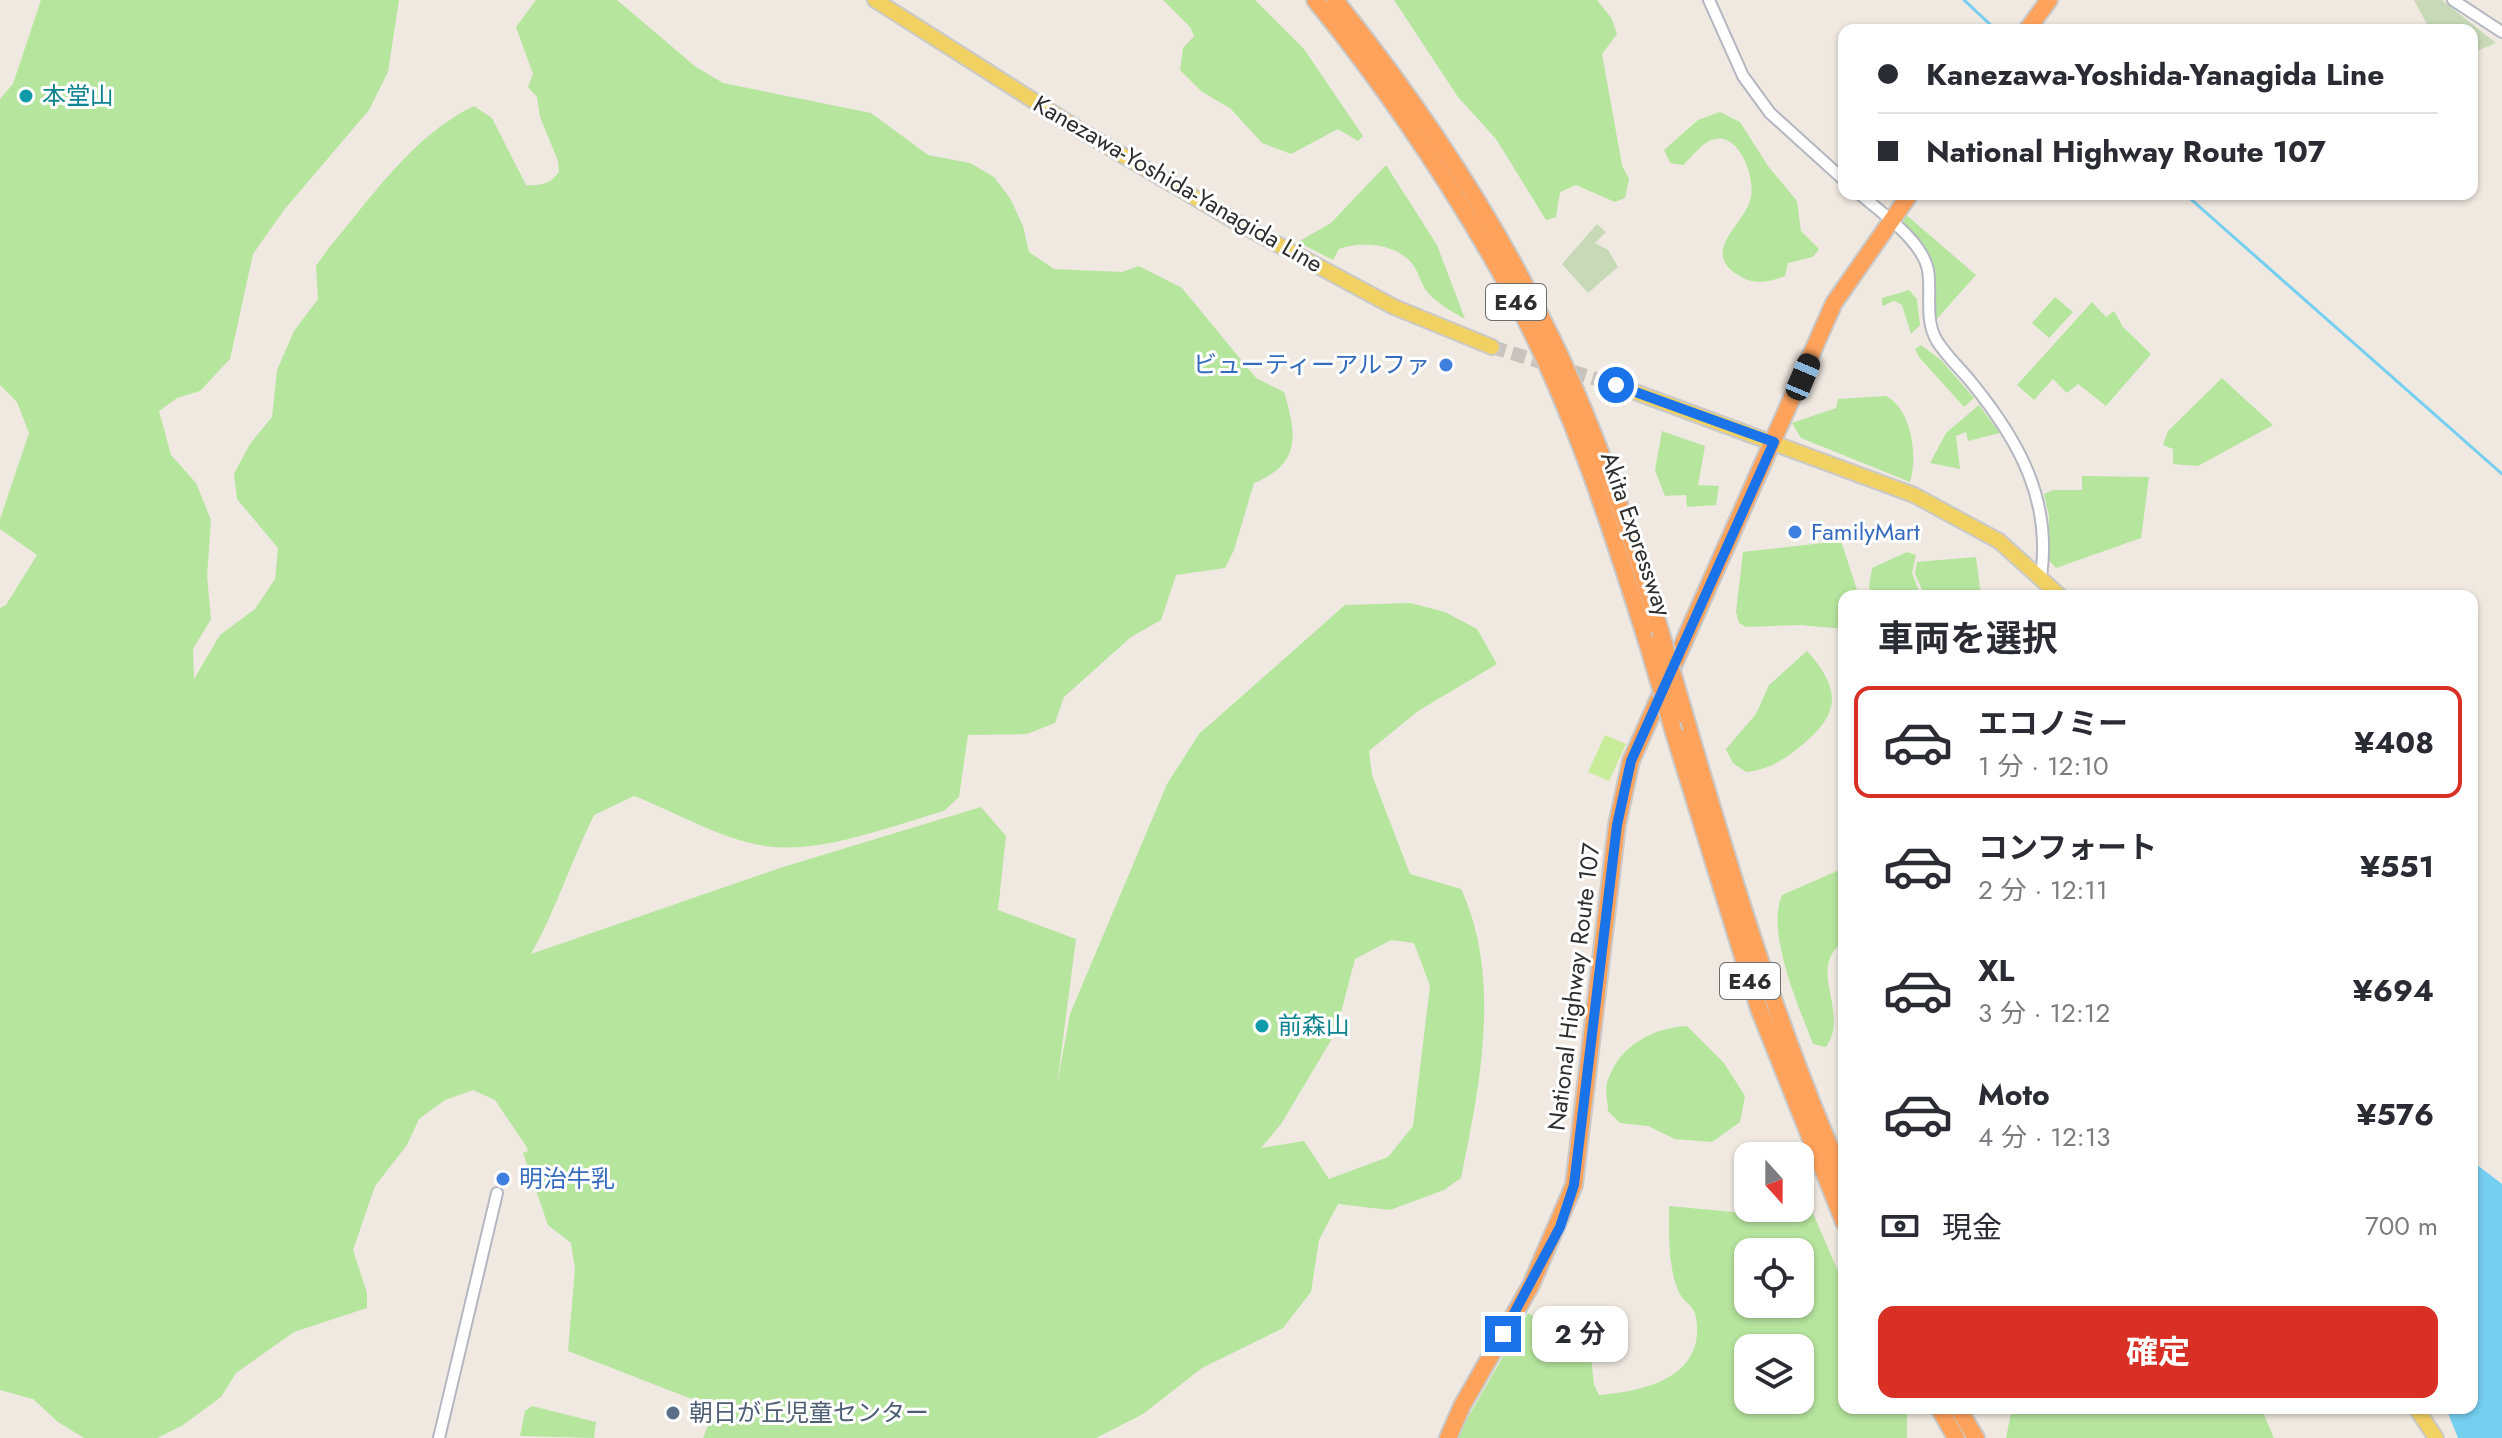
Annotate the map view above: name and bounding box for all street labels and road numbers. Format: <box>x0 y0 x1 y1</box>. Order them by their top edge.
street label: Kanezawa-Yoshida-Yanagida Line <box>1027 86 1330 281</box>
road number: E46 <box>1486 284 1546 320</box>
street label: Akita Expressway <box>1592 447 1681 621</box>
street label: National Highway Route 107 <box>1538 841 1609 1133</box>
road number: E46 <box>1720 963 1780 999</box>

